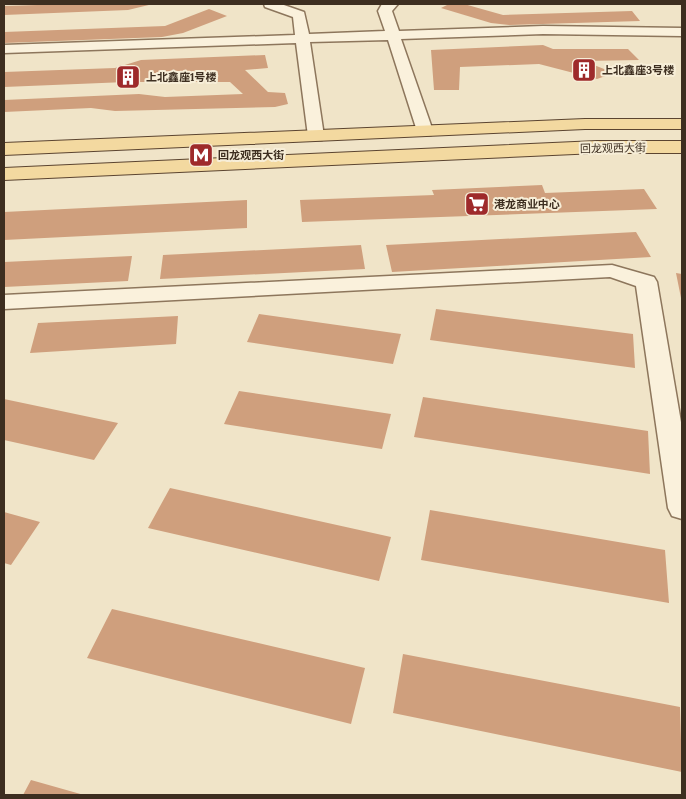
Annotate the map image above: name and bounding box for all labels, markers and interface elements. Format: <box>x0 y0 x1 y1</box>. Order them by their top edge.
building icon: 上北鑫座3号楼 <box>571 57 597 83</box>
place label: 上北鑫座3号楼 <box>602 63 674 77</box>
building icon: 上北鑫座1号楼 <box>115 64 141 90</box>
place label: 上北鑫座1号楼 <box>146 70 216 84</box>
street label: 回龙观西大街 <box>580 140 646 156</box>
metro station icon: 回龙观西大街 <box>188 142 214 168</box>
place label: 回龙观西大街 <box>218 148 284 162</box>
supermarket icon: 港龙商业中心 <box>464 191 490 217</box>
place label: 港龙商业中心 <box>494 197 560 211</box>

